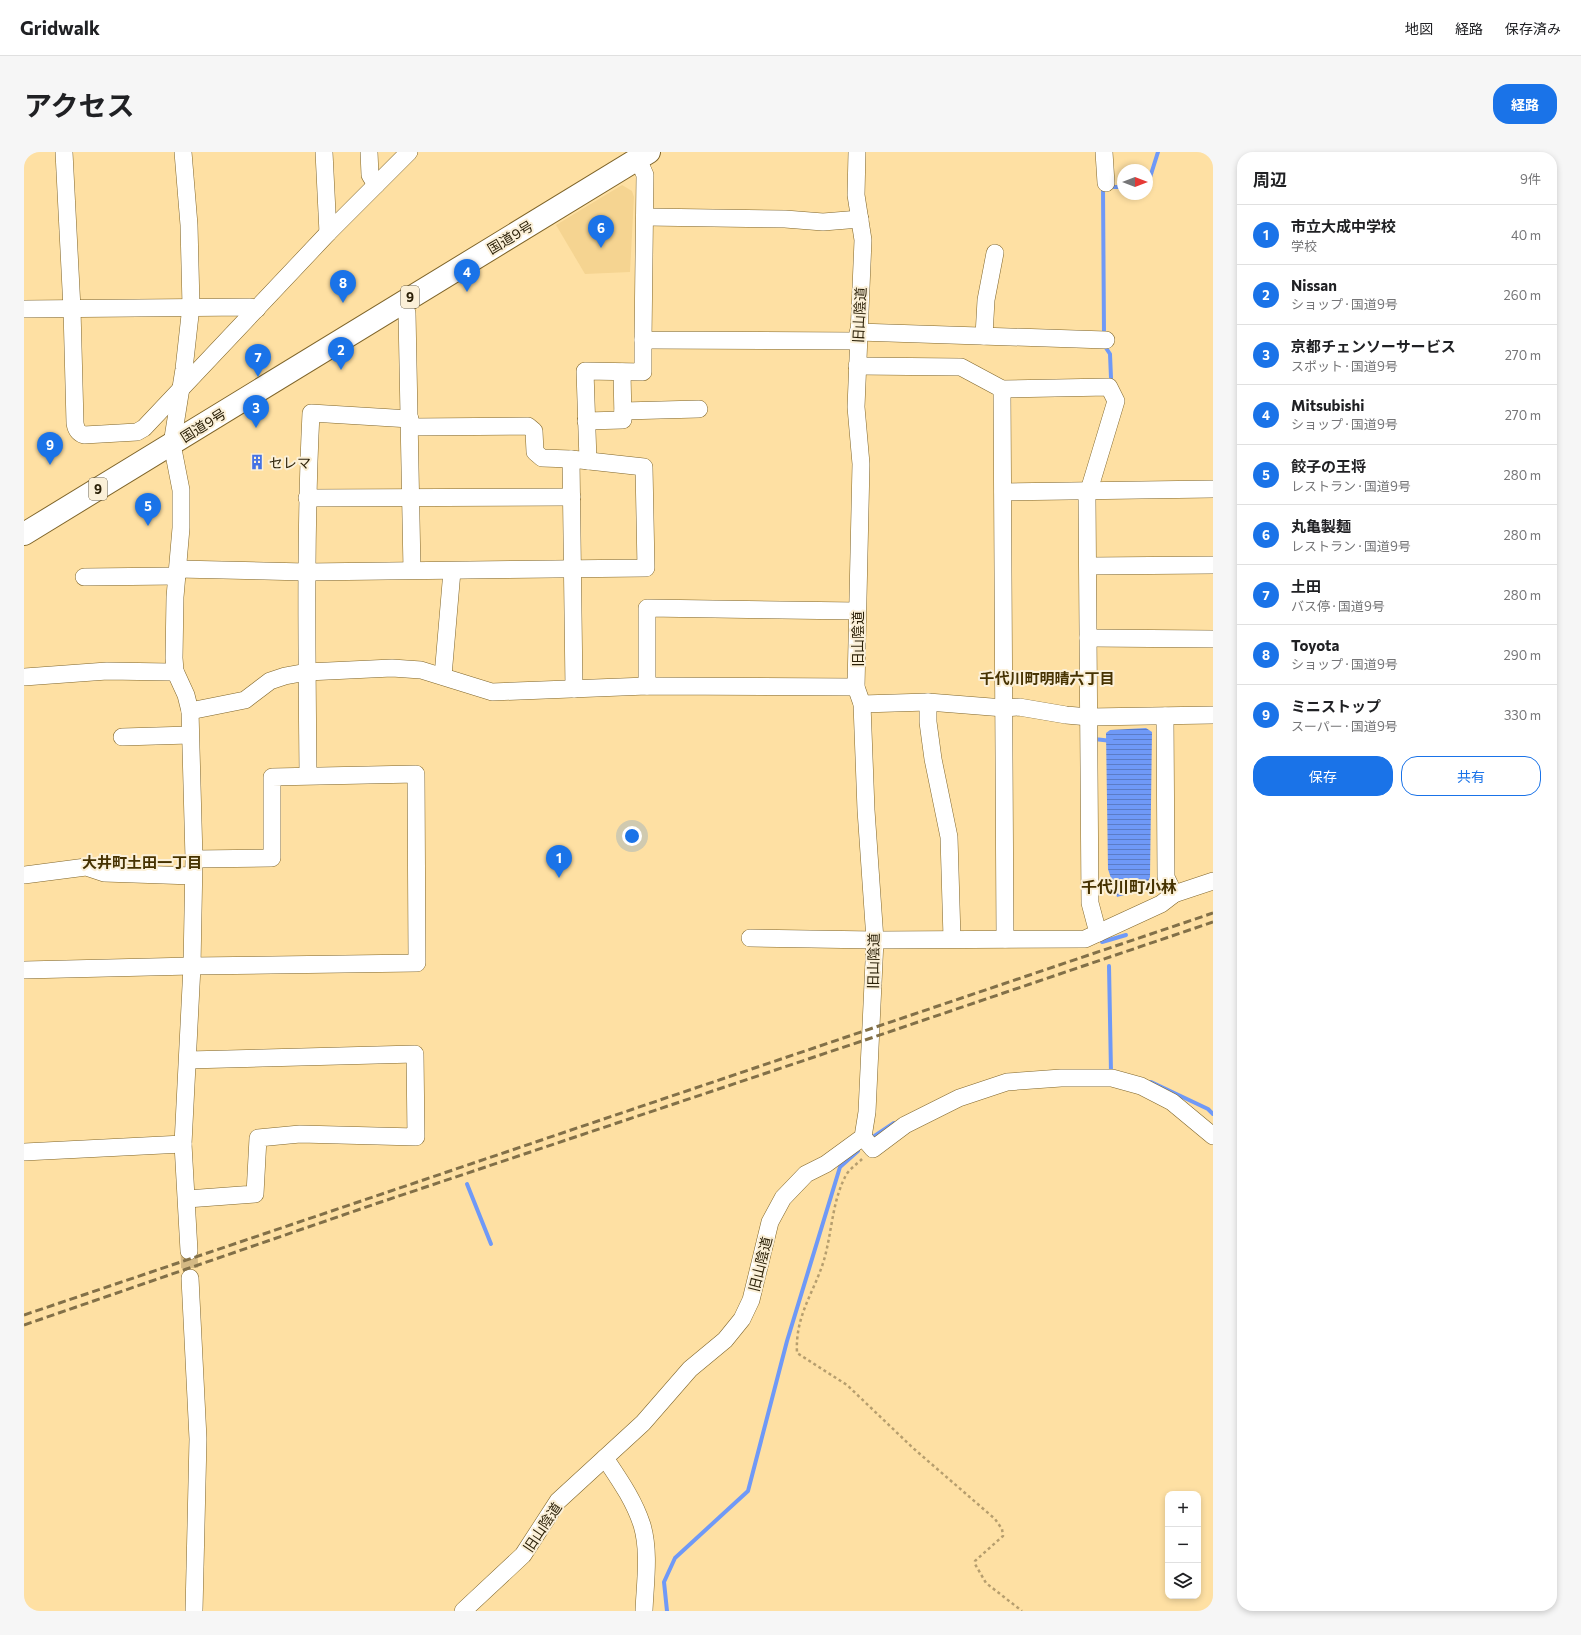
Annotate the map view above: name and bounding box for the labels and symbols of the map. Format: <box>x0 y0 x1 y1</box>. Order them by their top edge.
north arrow <box>1117 164 1153 200</box>
pin: 6 <box>588 215 614 248</box>
street label: 国道9号 <box>484 217 536 257</box>
pin: 4 <box>454 259 480 292</box>
pin: 8 <box>330 270 356 303</box>
road number: 9 <box>401 286 419 308</box>
street label: 旧山陰道 <box>849 287 869 343</box>
pin: 2 <box>328 337 354 370</box>
pin: 7 <box>245 344 271 377</box>
pin: 3 <box>243 395 269 428</box>
street label: 国道9号 <box>177 404 229 446</box>
pin: 9 <box>37 432 63 465</box>
building icon: セレマ <box>248 453 266 471</box>
place label: セレマ <box>269 454 311 471</box>
road number: 9 <box>89 478 107 500</box>
pin: 5 <box>135 493 161 526</box>
street label: 旧山陰道 <box>849 611 866 667</box>
district label: 千代川町明晴六丁目 <box>979 669 1115 687</box>
your location <box>622 826 642 846</box>
pin: 1 <box>546 845 572 878</box>
district label: 大井町土田一丁目 <box>82 853 202 871</box>
district label: 千代川町小林 <box>1081 877 1177 896</box>
street label: 旧山陰道 <box>864 933 882 989</box>
street label: 旧山陰道 <box>745 1235 775 1293</box>
street label: 旧山陰道 <box>519 1499 565 1555</box>

